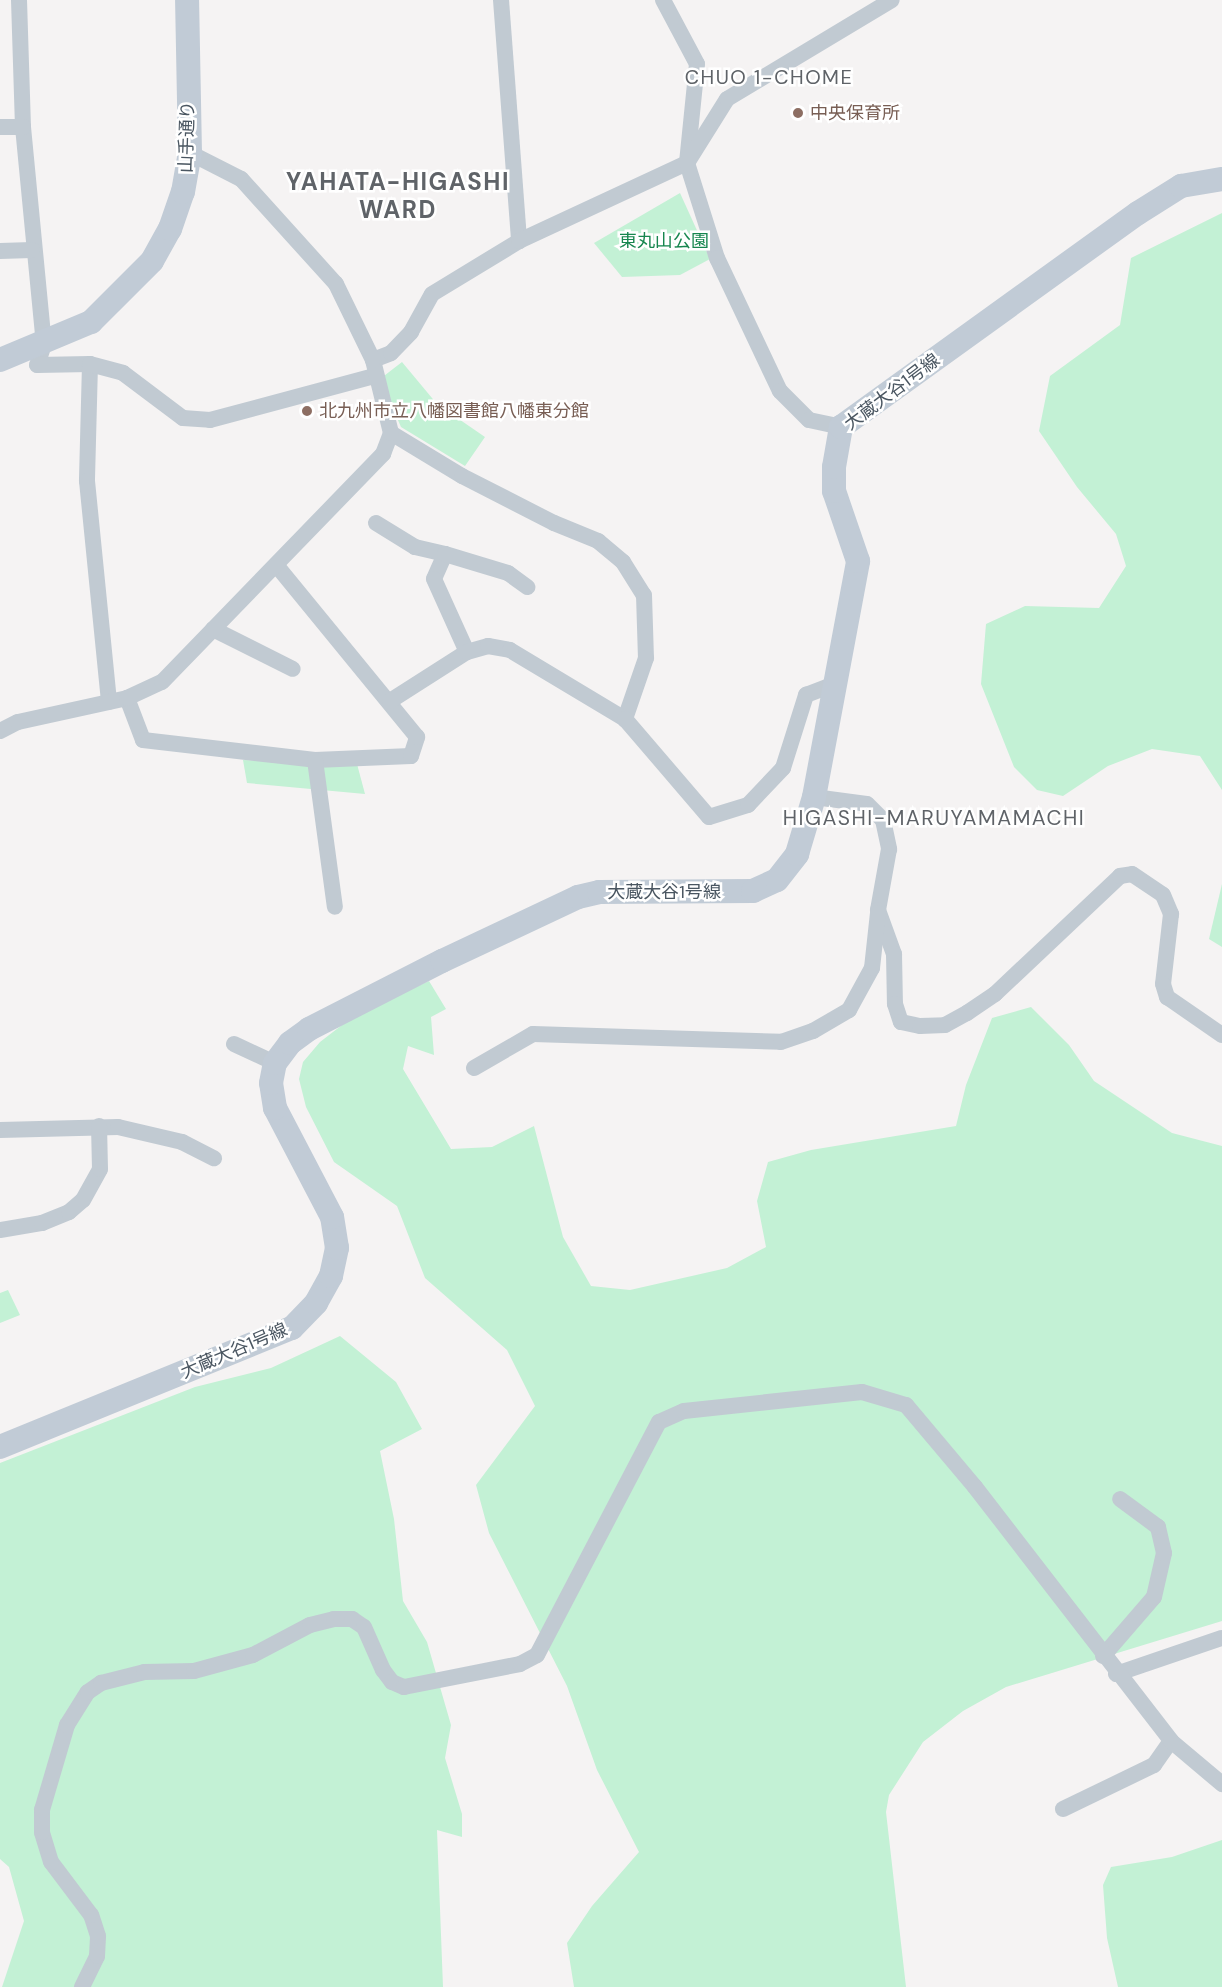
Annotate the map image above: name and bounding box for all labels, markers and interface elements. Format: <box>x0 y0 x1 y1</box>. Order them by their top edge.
district label: CHUO 1-CHOME <box>685 65 853 89</box>
street label: 山手通り <box>175 101 199 173</box>
place label: 中央保育所 <box>810 102 900 124</box>
marker: 中央保育所 <box>791 106 805 120</box>
district label: YAHATA-HIGASHI WARD <box>286 168 510 224</box>
park label: 東丸山公園 <box>619 230 709 252</box>
street label: 大蔵大谷1号線 <box>840 349 944 435</box>
place label: 北九州市立八幡図書館八幡東分館 <box>319 400 589 422</box>
marker: 北九州市立八幡図書館八幡東分館 <box>300 404 314 418</box>
district label: HIGASHI-MARUYAMAMACHI <box>783 805 1085 831</box>
street label: 大蔵大谷1号線 <box>607 881 721 903</box>
street label: 大蔵大谷1号線 <box>177 1319 291 1383</box>

